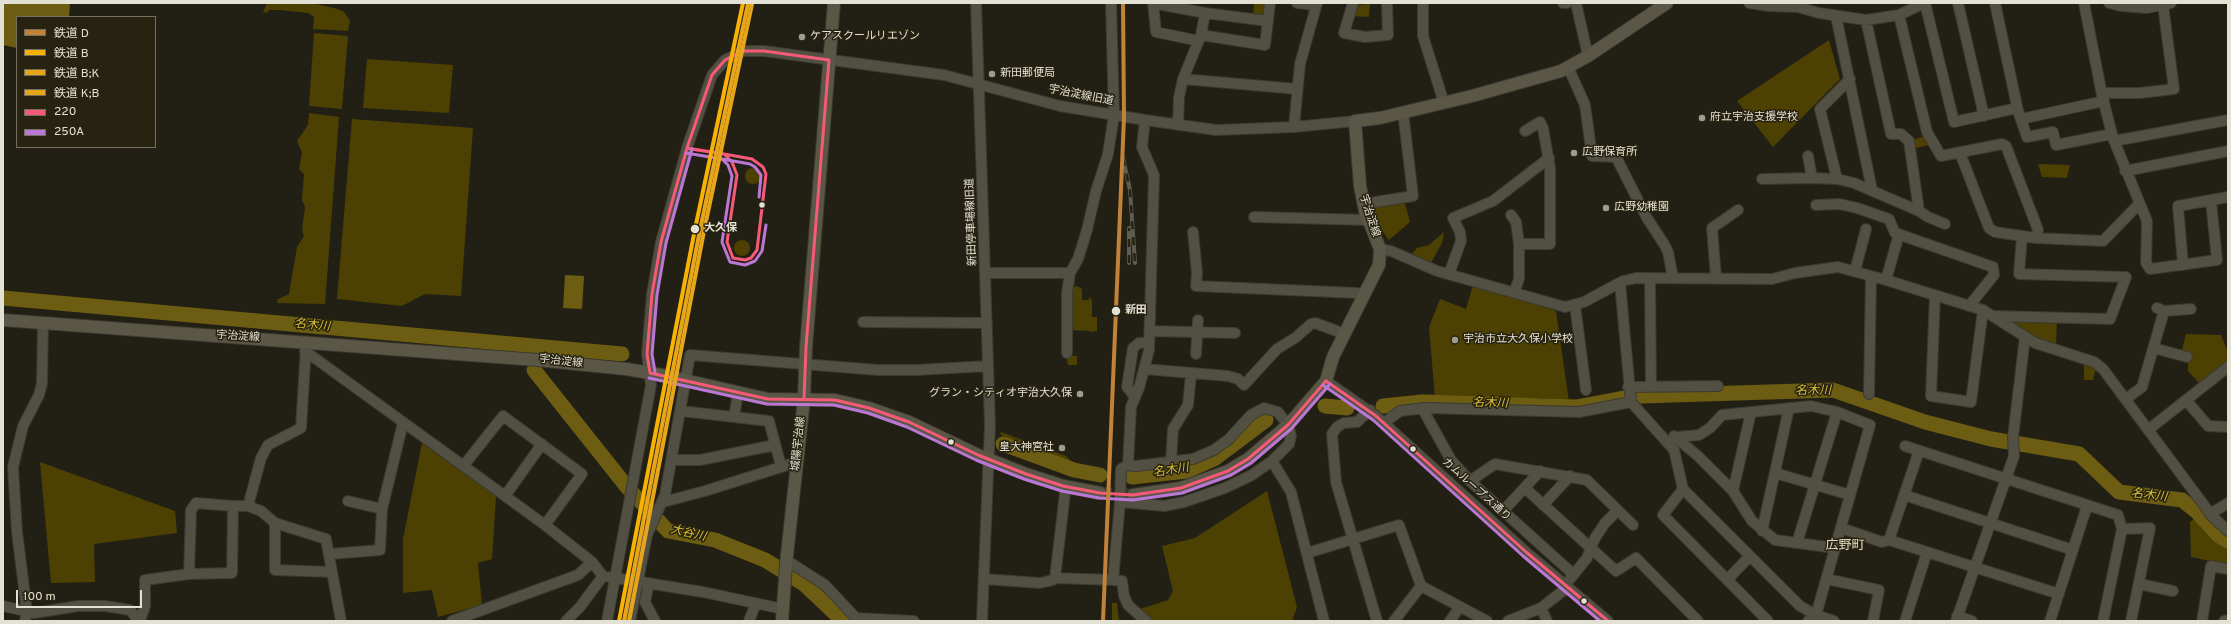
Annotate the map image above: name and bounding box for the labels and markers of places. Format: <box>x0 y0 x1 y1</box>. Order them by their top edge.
place label: ケアスクールリエゾン <box>810 30 920 44</box>
marker: ケアスクールリエゾン <box>797 32 807 42</box>
place label: 新田郵便局 <box>1000 67 1055 81</box>
marker: 新田郵便局 <box>987 69 997 79</box>
place label: 府立宇治支援学校 <box>1710 111 1798 125</box>
marker: 府立宇治支援学校 <box>1697 113 1707 123</box>
place label: 広野保育所 <box>1582 146 1637 160</box>
marker: 広野保育所 <box>1569 148 1579 158</box>
unlabelled marker <box>757 200 767 210</box>
place label: 広野幼稚園 <box>1614 201 1669 215</box>
marker: 広野幼稚園 <box>1601 203 1611 213</box>
place label: 大久保 <box>704 222 737 236</box>
marker: 大久保 <box>689 223 701 235</box>
place label: 新田 <box>1125 304 1147 318</box>
marker: 新田 <box>1110 305 1122 317</box>
place label: 宇治市立大久保小学校 <box>1463 333 1573 347</box>
marker: 宇治市立大久保小学校 <box>1450 335 1460 345</box>
place label: グラン・シティオ宇治大久保 <box>929 387 1072 401</box>
marker: グラン・シティオ宇治大久保 <box>1075 389 1085 399</box>
unlabelled marker <box>946 437 956 447</box>
place label: 皇大神宮社 <box>999 441 1054 455</box>
marker: 皇大神宮社 <box>1057 443 1067 453</box>
unlabelled marker <box>1408 444 1418 454</box>
unlabelled marker <box>1579 596 1589 606</box>

